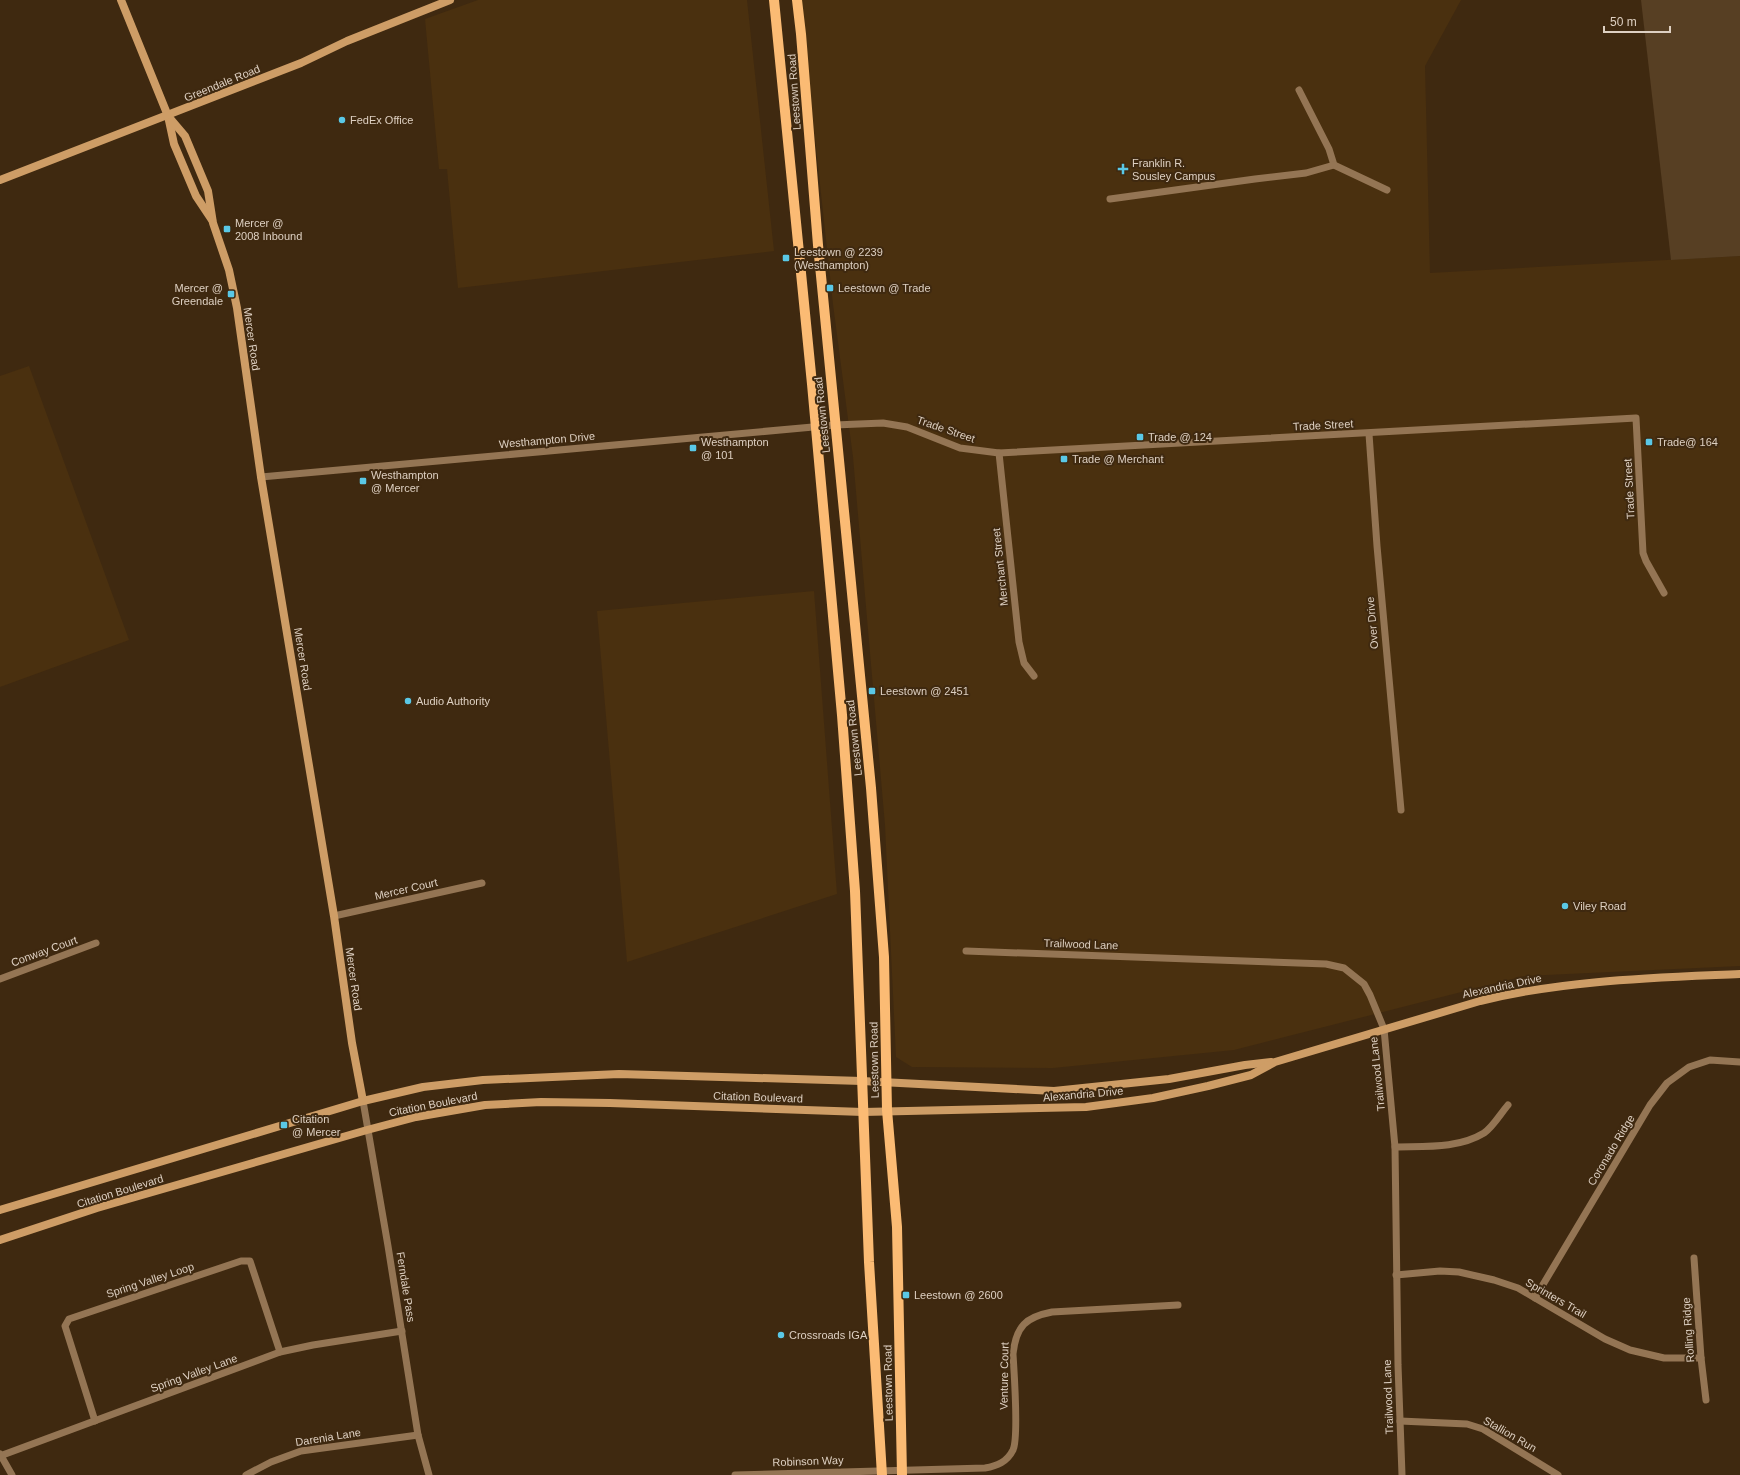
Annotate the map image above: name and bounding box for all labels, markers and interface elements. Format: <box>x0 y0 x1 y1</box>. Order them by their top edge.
scale bar <box>1604 8 1670 34</box>
text: 50 m <box>1610 15 1637 29</box>
street label: Leestown Road <box>785 53 803 131</box>
street label: Greendale Road <box>182 62 262 104</box>
place label: FedEx Office <box>350 114 413 126</box>
marker: FedEx Office <box>337 115 347 125</box>
place label: Franklin R. Sousley Campus <box>1132 157 1216 182</box>
marker: Franklin R. Sousley Campus <box>1117 163 1129 175</box>
place label: Mercer @ 2008 Inbound <box>235 217 302 242</box>
marker: Mercer @ 2008 Inbound <box>222 224 232 234</box>
place label: Leestown @ 2239 (Westhampton) <box>794 246 883 271</box>
marker: Leestown @ 2239 (Westhampton) <box>781 253 791 263</box>
place label: Mercer @ Greendale <box>172 282 223 307</box>
place label: Leestown @ Trade <box>838 282 931 294</box>
marker: Leestown @ Trade <box>825 283 835 293</box>
marker: Mercer @ Greendale <box>226 289 236 299</box>
street label: Mercer Road <box>242 307 262 371</box>
street label: Leestown Road <box>812 376 832 454</box>
street label: Trade Street <box>915 413 977 445</box>
street label: Trade Street <box>1292 417 1354 433</box>
street label: Westhampton Drive <box>498 430 596 450</box>
place label: Trade @ 124 <box>1148 431 1212 443</box>
marker: Trade @ 124 <box>1135 432 1145 442</box>
place label: Westhampton @ 101 <box>701 436 769 461</box>
place label: Trade@ 164 <box>1657 436 1718 448</box>
marker: Trade@ 164 <box>1644 437 1654 447</box>
marker: Westhampton @ 101 <box>688 443 698 453</box>
place label: Trade @ Merchant <box>1072 453 1163 465</box>
marker: Trade @ Merchant <box>1059 454 1069 464</box>
street label: Trade Street <box>1621 458 1637 520</box>
place label: Westhampton @ Mercer <box>371 469 439 494</box>
marker: Westhampton @ Mercer <box>358 476 368 486</box>
street label: Merchant Street <box>990 527 1010 607</box>
street label: Over Drive <box>1364 596 1380 650</box>
street label: Mercer Road <box>292 627 314 691</box>
place label: Leestown @ 2451 <box>880 685 969 697</box>
marker: Leestown @ 2451 <box>867 686 877 696</box>
place label: Audio Authority <box>416 695 490 707</box>
marker: Audio Authority <box>403 696 413 706</box>
street label: Leestown Road <box>844 699 864 777</box>
street label: Mercer Court <box>373 876 439 902</box>
place label: Viley Road <box>1573 900 1626 912</box>
marker: Viley Road <box>1560 901 1570 911</box>
street label: Conway Court <box>9 933 79 969</box>
street label: Trailwood Lane <box>1043 937 1119 951</box>
street label: Mercer Road <box>344 947 364 1011</box>
street label: Alexandria Drive <box>1461 972 1543 1000</box>
street label: Leestown Road <box>867 1022 881 1098</box>
street label: Trailwood Lane <box>1367 1036 1387 1112</box>
street label: Alexandria Drive <box>1042 1085 1124 1103</box>
street label: Citation Boulevard <box>713 1089 803 1105</box>
street label: Citation Boulevard <box>388 1090 478 1118</box>
place label: Citation @ Mercer <box>292 1113 341 1138</box>
street label: Coronado Ridge <box>1585 1113 1637 1187</box>
marker: Citation @ Mercer <box>279 1120 289 1130</box>
street label: Citation Boulevard <box>75 1172 165 1210</box>
street label: Ferndale Pass <box>395 1251 418 1323</box>
street label: Spring Valley Loop <box>105 1260 195 1300</box>
street label: Sprinters Trail <box>1524 1276 1588 1320</box>
place label: Leestown @ 2600 <box>914 1289 1003 1301</box>
marker: Leestown @ 2600 <box>901 1290 911 1300</box>
street label: Rolling Ridge <box>1680 1297 1696 1363</box>
place label: Crossroads IGA <box>789 1329 868 1341</box>
marker: Crossroads IGA <box>776 1330 786 1340</box>
street label: Venture Court <box>997 1342 1011 1410</box>
street label: Leestown Road <box>881 1345 895 1421</box>
street label: Spring Valley Lane <box>149 1352 239 1394</box>
street label: Trailwood Lane <box>1381 1359 1395 1435</box>
street label: Stallion Run <box>1481 1414 1539 1454</box>
street label: Darenia Lane <box>294 1426 362 1448</box>
street label: Robinson Way <box>772 1454 844 1468</box>

